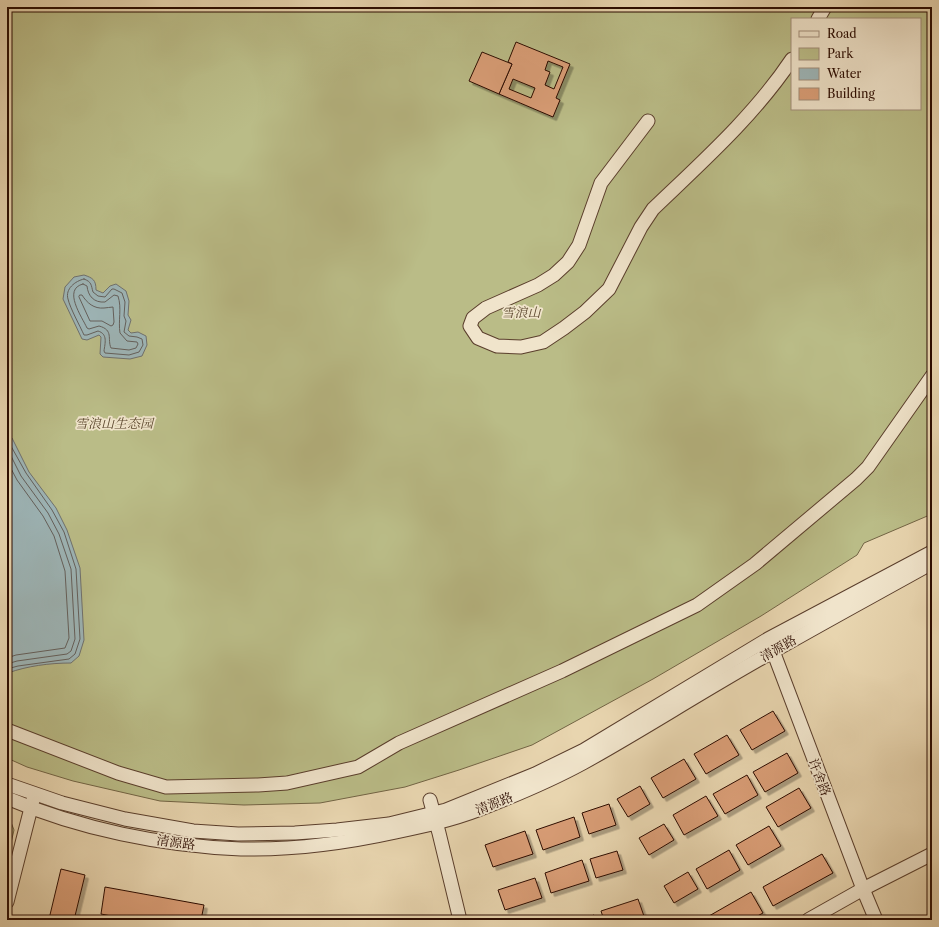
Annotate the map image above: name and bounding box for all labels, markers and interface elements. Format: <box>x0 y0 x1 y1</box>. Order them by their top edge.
legend <box>791 18 921 110</box>
text: Road <box>827 26 857 41</box>
text: Park <box>827 46 854 61</box>
text: Water <box>826 66 861 81</box>
text: Building <box>827 86 875 101</box>
park label: 雪浪山 <box>501 304 541 320</box>
park label: 雪浪山生态园 <box>75 415 155 431</box>
street label: 清源路 <box>757 631 799 665</box>
street label: 许舍路 <box>806 756 834 798</box>
street label: 清源路 <box>473 788 515 818</box>
street label: 清源路 <box>156 831 196 853</box>

